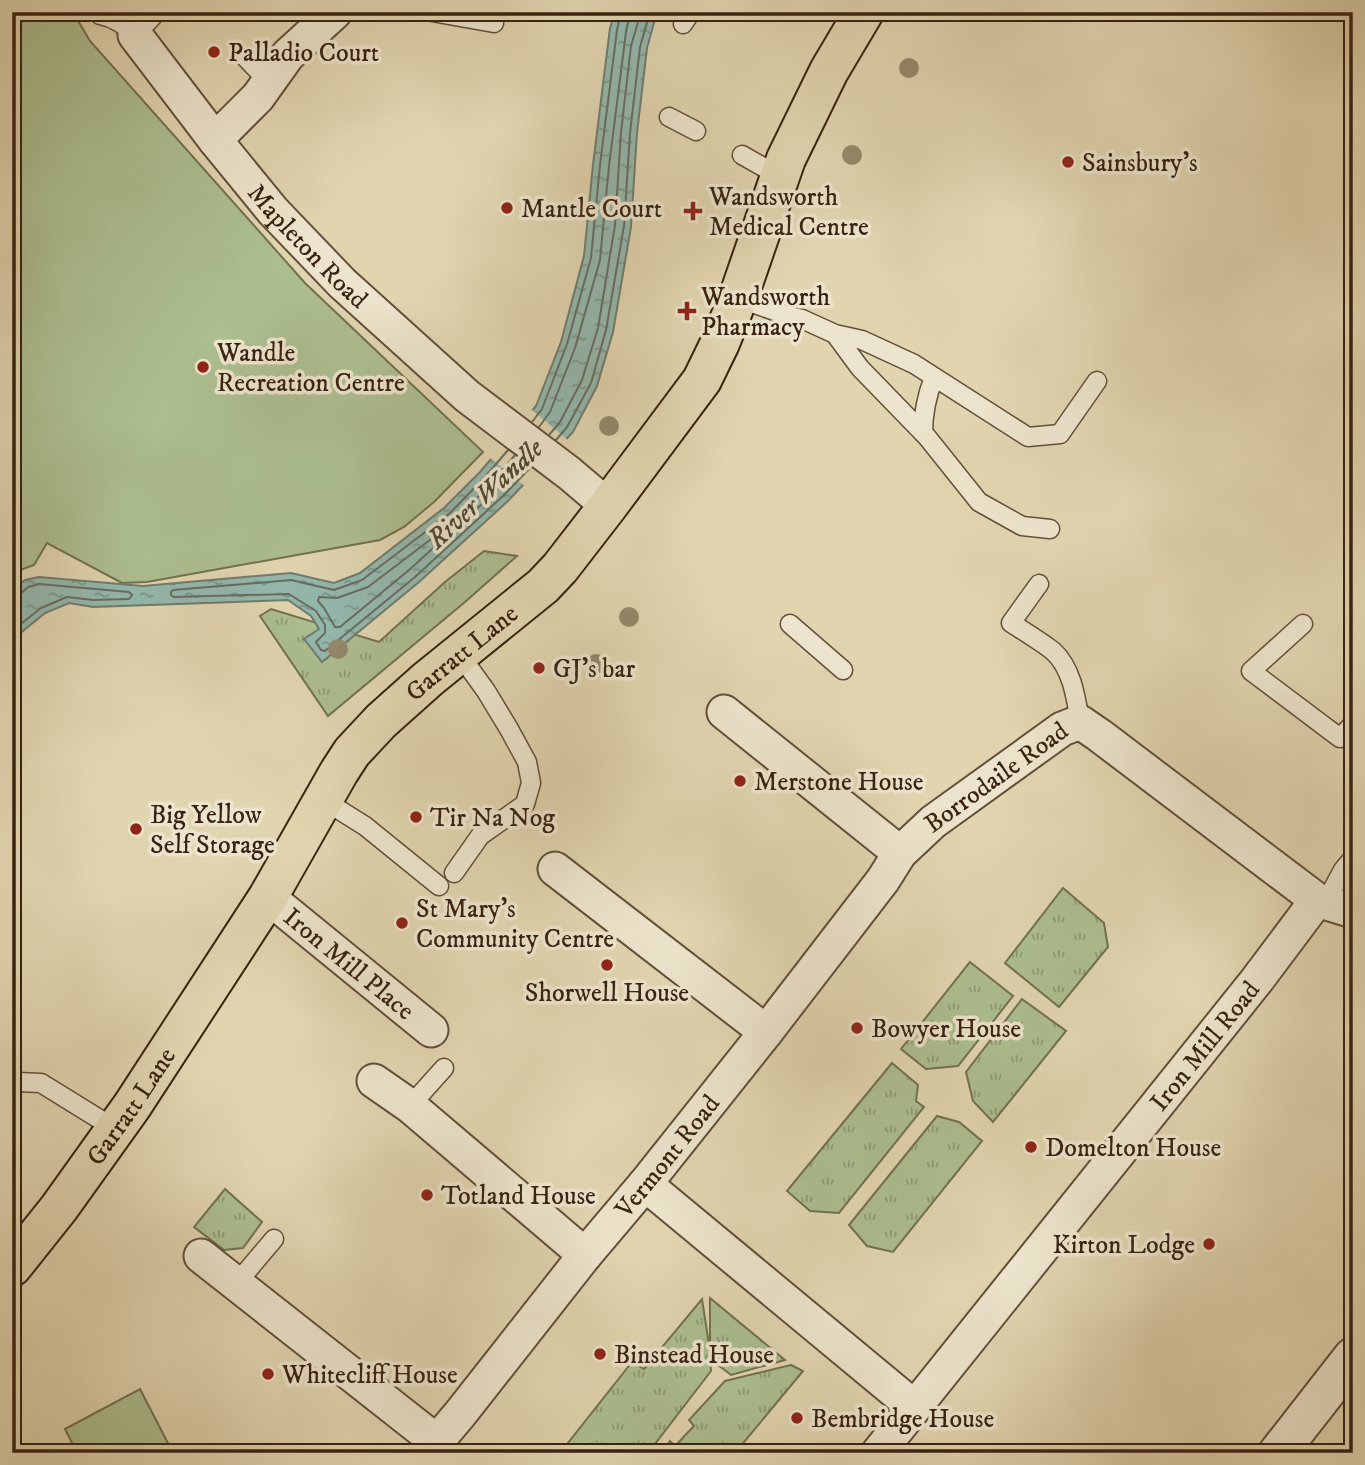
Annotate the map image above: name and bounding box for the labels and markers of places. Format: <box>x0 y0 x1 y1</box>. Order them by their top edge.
place label: Palladio Court <box>228 37 379 70</box>
marker: Palladio Court <box>206 44 222 60</box>
place label: Sainsbury's <box>1082 147 1198 180</box>
marker: Sainsbury's <box>1060 154 1076 170</box>
place label: Wandsworth Medical Centre <box>708 181 869 244</box>
place label: Mantle Court <box>521 193 662 226</box>
marker: Mantle Court <box>499 200 515 216</box>
marker: Wandsworth Medical Centre <box>683 201 703 221</box>
place label: Wandsworth Pharmacy <box>700 281 831 344</box>
marker: Wandsworth Pharmacy <box>679 303 695 319</box>
place label: Wandle Recreation Centre <box>216 337 405 400</box>
marker: Wandle Recreation Centre <box>195 359 211 375</box>
place label: GJ's bar <box>553 653 635 686</box>
marker: GJ's bar <box>531 660 547 676</box>
place label: Merstone House <box>754 766 923 799</box>
marker: Merstone House <box>732 773 748 789</box>
place label: Big Yellow Self Storage <box>150 799 275 862</box>
place label: Tir Na Nog <box>430 802 555 835</box>
marker: Tir Na Nog <box>408 809 424 825</box>
marker: Big Yellow Self Storage <box>128 821 144 837</box>
place label: St Mary's Community Centre <box>416 893 614 956</box>
marker: St Mary's Community Centre <box>394 915 410 931</box>
marker: Shorwell House <box>599 957 615 973</box>
place label: Shorwell House <box>525 977 689 1010</box>
place label: Bowyer House <box>871 1013 1021 1046</box>
marker: Bowyer House <box>849 1020 865 1036</box>
place label: Domelton House <box>1045 1132 1221 1165</box>
marker: Domelton House <box>1023 1139 1039 1155</box>
place label: Totland House <box>441 1180 596 1213</box>
marker: Totland House <box>419 1187 435 1203</box>
place label: Kirton Lodge <box>1052 1229 1195 1262</box>
marker: Kirton Lodge <box>1201 1236 1217 1252</box>
place label: Binstead House <box>614 1339 774 1372</box>
marker: Binstead House <box>592 1346 608 1362</box>
place label: Whitecliff House <box>281 1359 458 1392</box>
marker: Whitecliff House <box>260 1366 276 1382</box>
place label: Bembridge House <box>811 1403 994 1436</box>
marker: Bembridge House <box>789 1410 805 1426</box>

